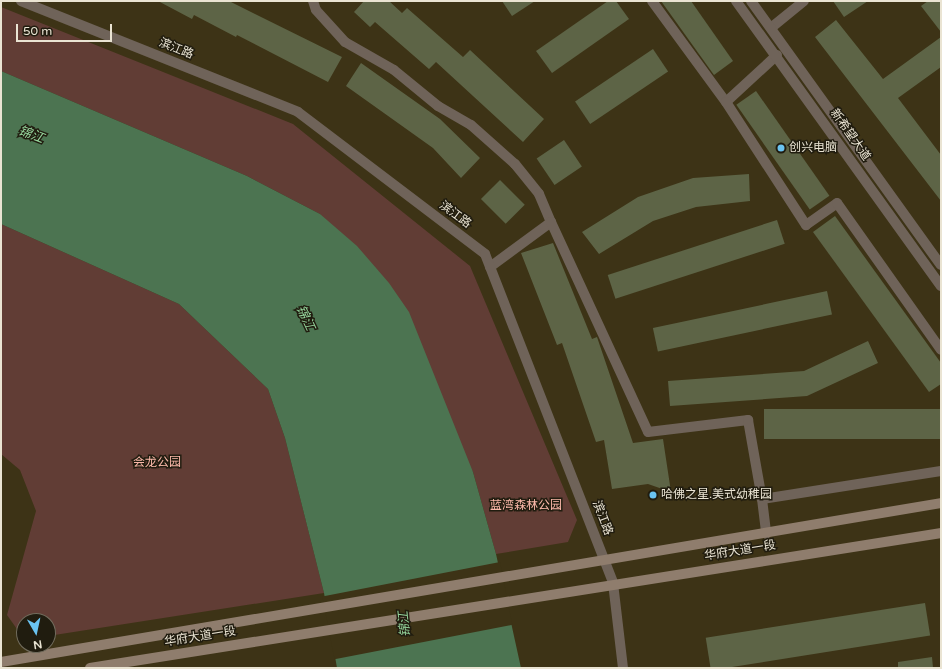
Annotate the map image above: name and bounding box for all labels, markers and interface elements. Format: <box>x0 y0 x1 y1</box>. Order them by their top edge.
scale bar <box>18 16 114 42</box>
text: 50 m <box>23 24 52 38</box>
street label: 滨江路 <box>157 36 195 62</box>
street label: 新希望大道 <box>827 106 873 164</box>
water label: 锦江 <box>16 123 46 147</box>
place label: 创兴电脑 <box>789 141 837 155</box>
marker: 创兴电脑 <box>776 143 786 153</box>
street label: 滨江路 <box>436 198 474 232</box>
water label: 锦江 <box>292 303 318 333</box>
park label: 会龙公园 <box>133 456 181 470</box>
place label: 哈佛之星.美式幼稚园 <box>661 488 772 502</box>
marker: 哈佛之星.美式幼稚园 <box>648 490 658 500</box>
park label: 蓝湾森林公园 <box>490 499 562 513</box>
street label: 滨江路 <box>589 499 615 537</box>
street label: 华府大道一段 <box>703 538 777 564</box>
water label: 锦江 <box>396 610 414 638</box>
north arrow <box>16 613 56 653</box>
street label: 华府大道一段 <box>163 624 237 650</box>
text: N <box>32 637 43 651</box>

